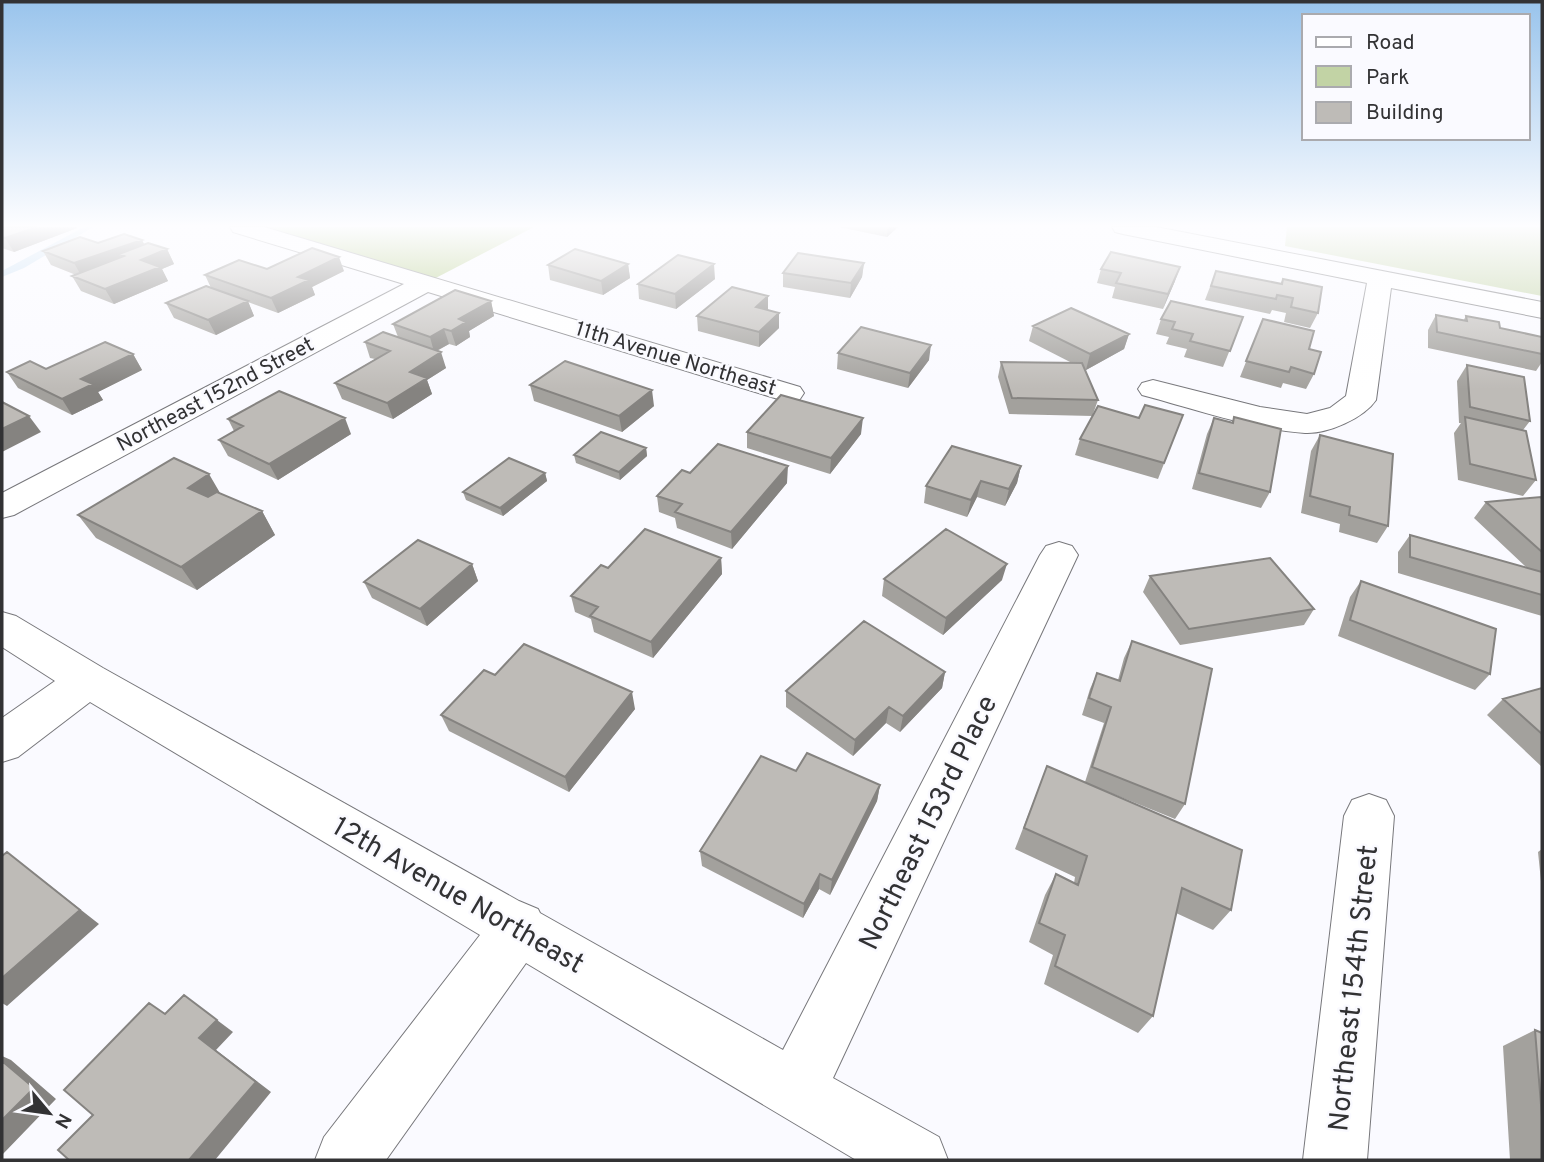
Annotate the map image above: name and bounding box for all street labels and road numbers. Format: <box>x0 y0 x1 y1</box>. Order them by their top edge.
street label: 11th Avenue Northeast <box>572 316 779 403</box>
street label: Northeast 152nd Street <box>112 332 319 459</box>
street label: Northeast 153rd Place <box>852 690 1007 957</box>
street label: 12th Avenue Northeast <box>325 810 590 983</box>
street label: Northeast 154th Street <box>1322 843 1388 1133</box>

